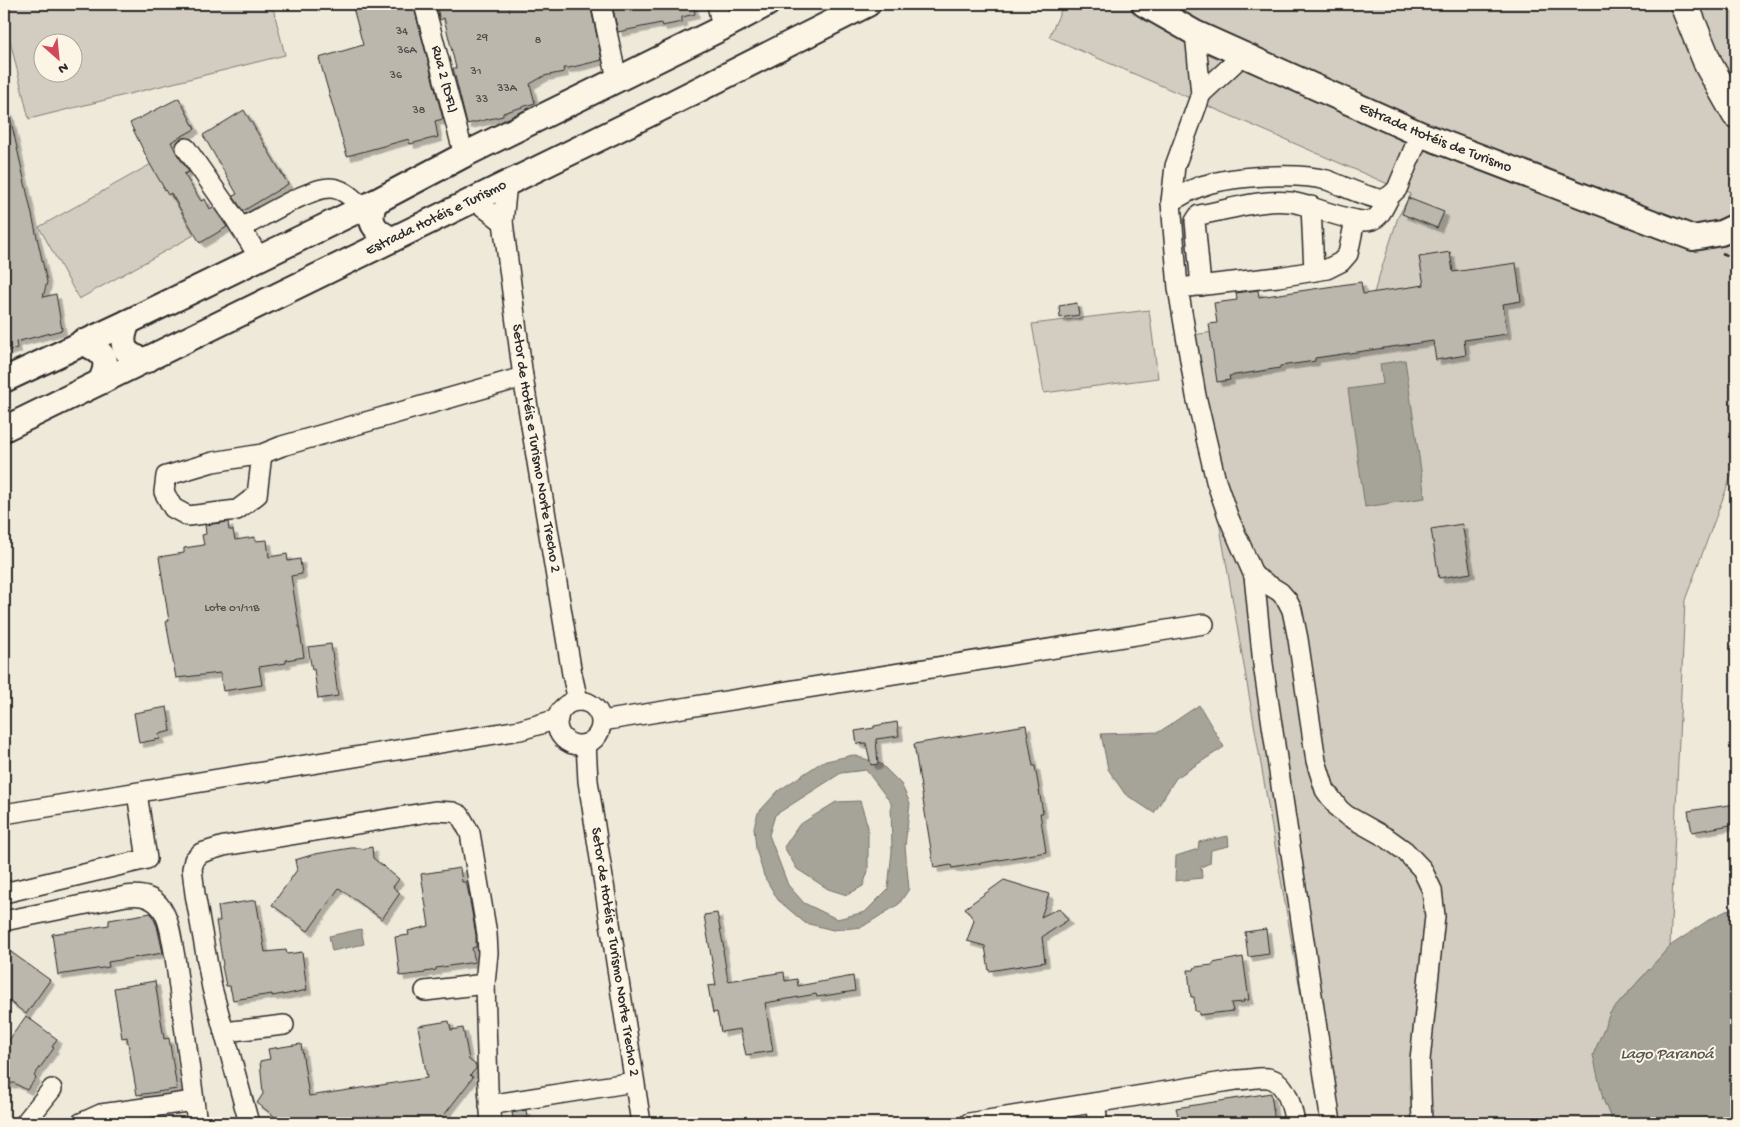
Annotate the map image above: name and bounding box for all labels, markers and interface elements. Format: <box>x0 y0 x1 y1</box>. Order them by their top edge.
house number: 34 <box>395 25 408 39</box>
house number: 29 <box>476 31 488 45</box>
north arrow <box>32 32 82 82</box>
house number: 8 <box>535 34 542 48</box>
house number: 36A <box>396 44 418 58</box>
street label: Rua 2 (DFL) <box>426 44 462 115</box>
text: N <box>55 58 71 77</box>
house number: 31 <box>469 65 482 79</box>
house number: 36 <box>389 69 403 83</box>
house number: 33A <box>496 82 518 96</box>
house number: 33 <box>475 93 488 107</box>
street label: Estrada Hotéis de Turismo <box>1356 99 1514 177</box>
house number: 38 <box>412 104 426 118</box>
street label: Estrada Hotéis e Turismo <box>363 176 510 260</box>
street label: Setor de Hotéis e Turismo Norte Trecho 2 <box>507 323 564 574</box>
house number: Lote 01/11B <box>205 602 260 616</box>
street label: Setor de Hotéis e Turismo Norte Trecho 2 <box>586 826 643 1078</box>
water label: Lago Paranoá <box>1621 1046 1715 1065</box>

